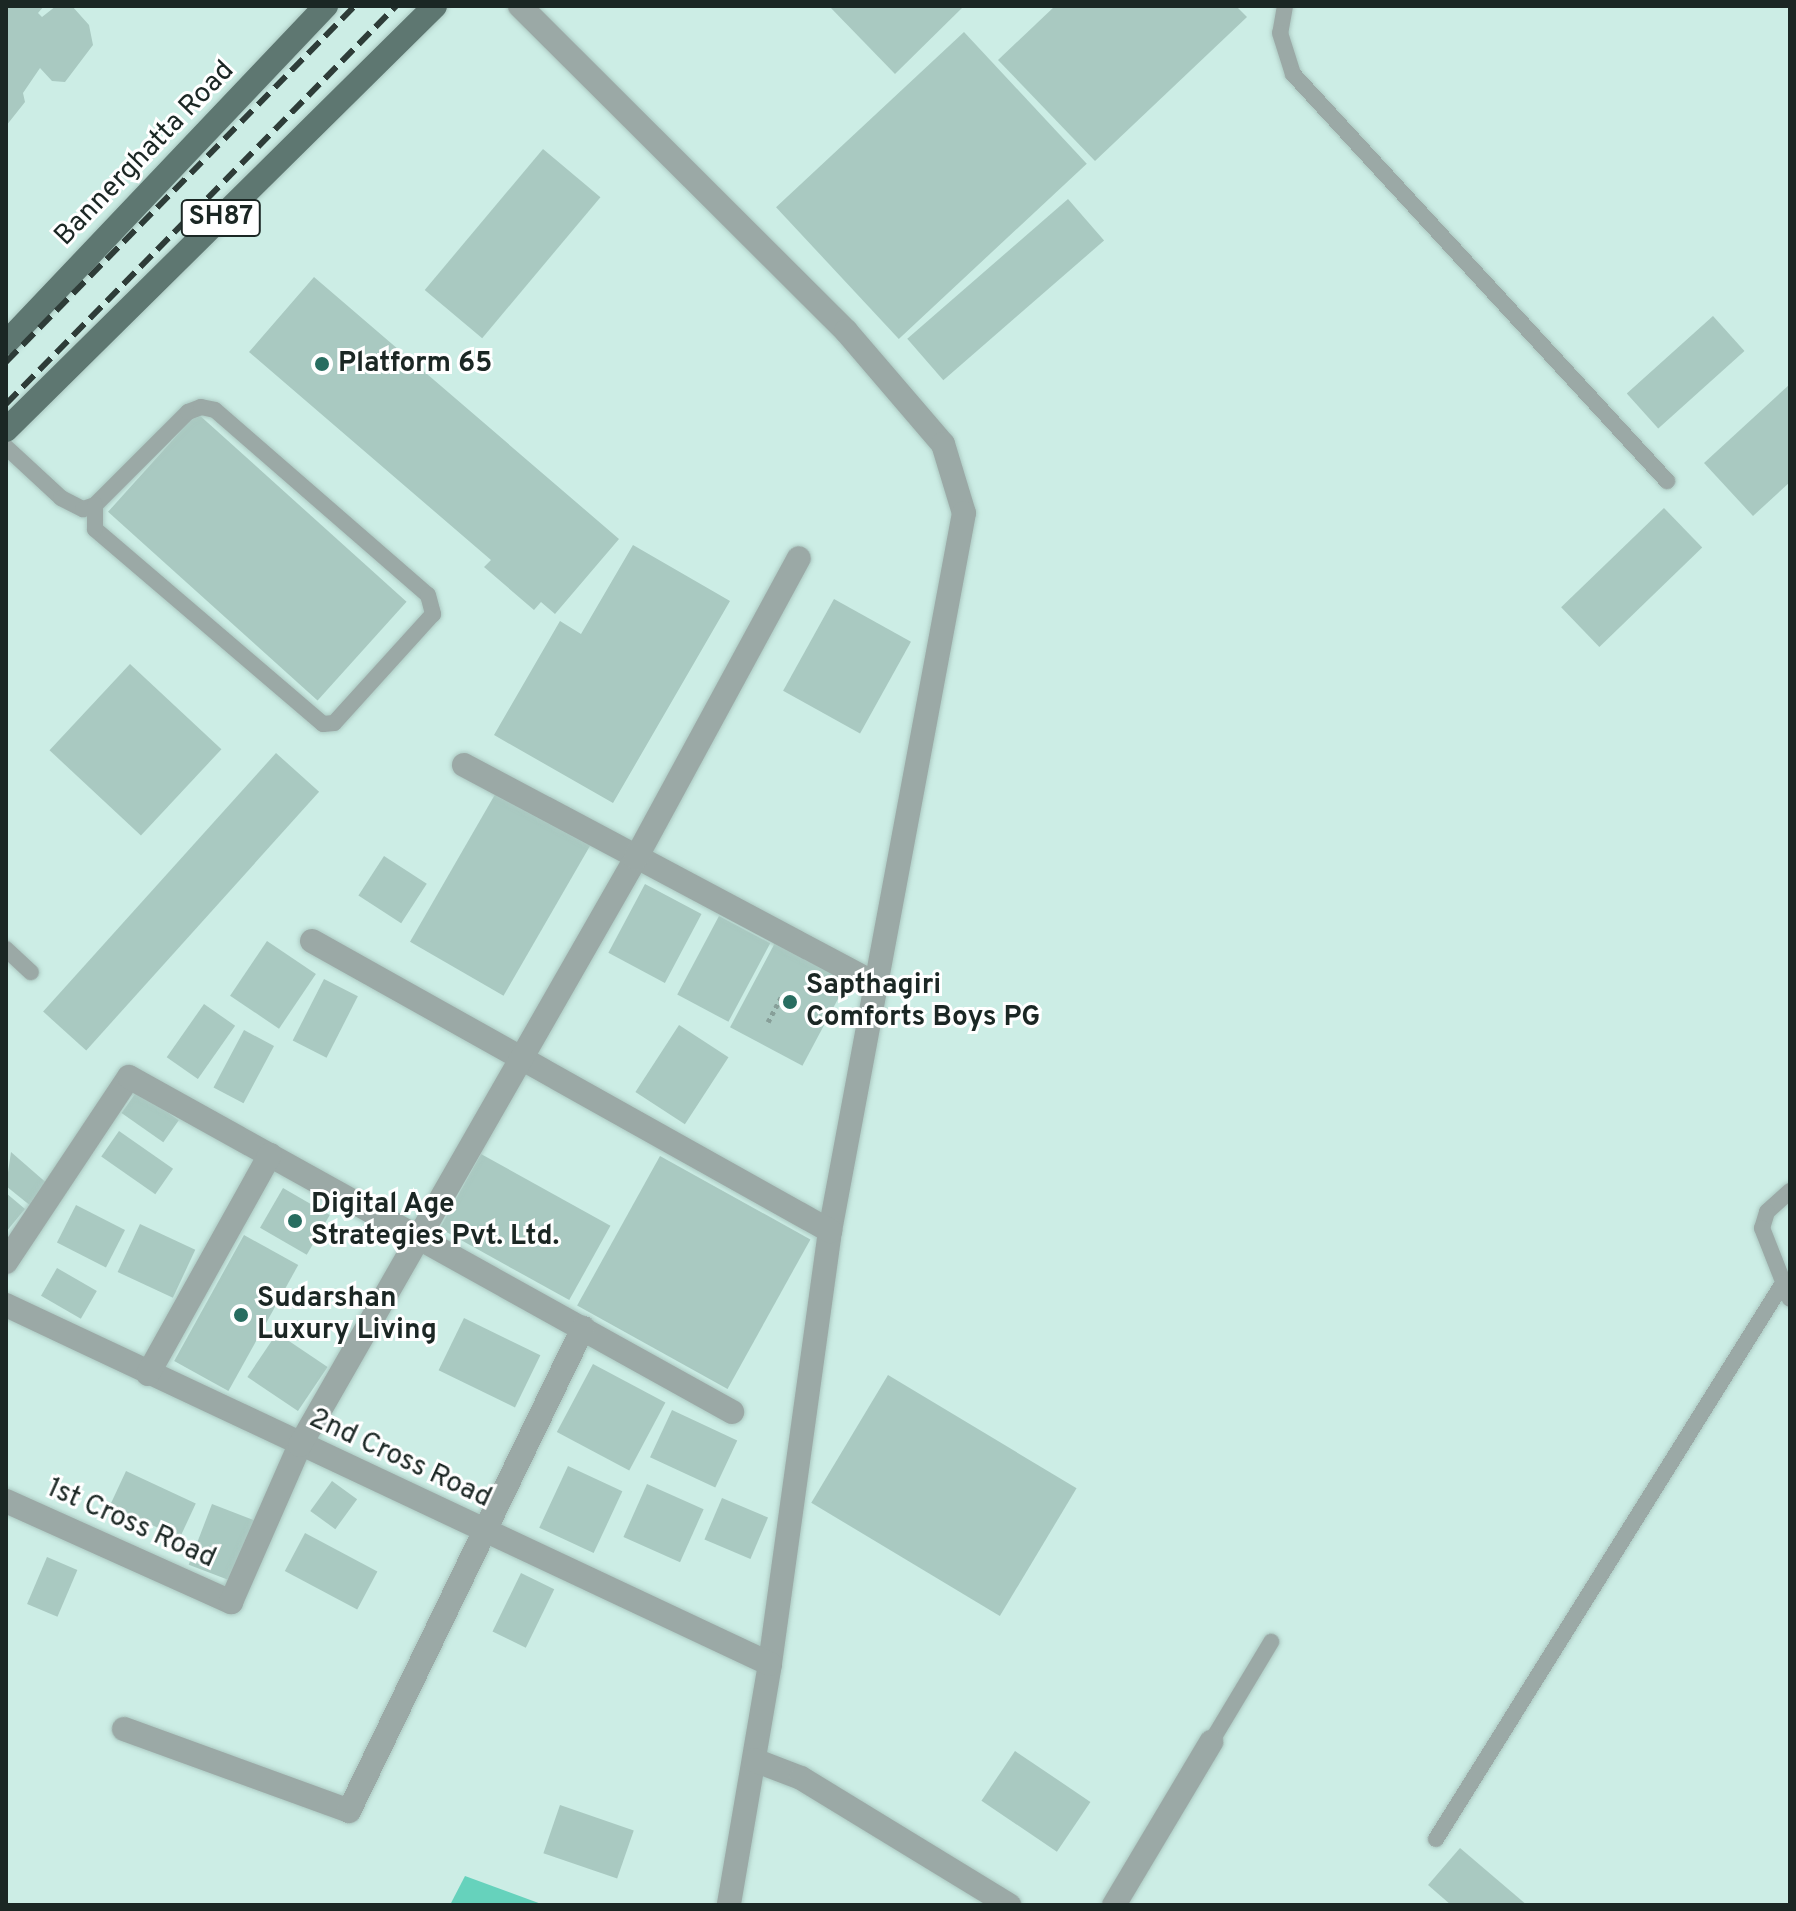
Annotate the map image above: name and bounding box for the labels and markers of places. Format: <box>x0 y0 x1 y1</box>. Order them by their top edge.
place label: Platform 65 <box>338 347 492 381</box>
marker: Platform 65 <box>313 355 331 373</box>
place label: Sapthagiri Comforts Boys PG <box>806 969 1040 1035</box>
marker: Sapthagiri Comforts Boys PG <box>781 993 799 1011</box>
place label: Digital Age Strategies Pvt. Ltd. <box>311 1188 559 1254</box>
marker: Digital Age Strategies Pvt. Ltd. <box>286 1212 304 1230</box>
place label: Sudarshan Luxury Living <box>257 1282 437 1348</box>
marker: Sudarshan Luxury Living <box>232 1306 250 1324</box>

